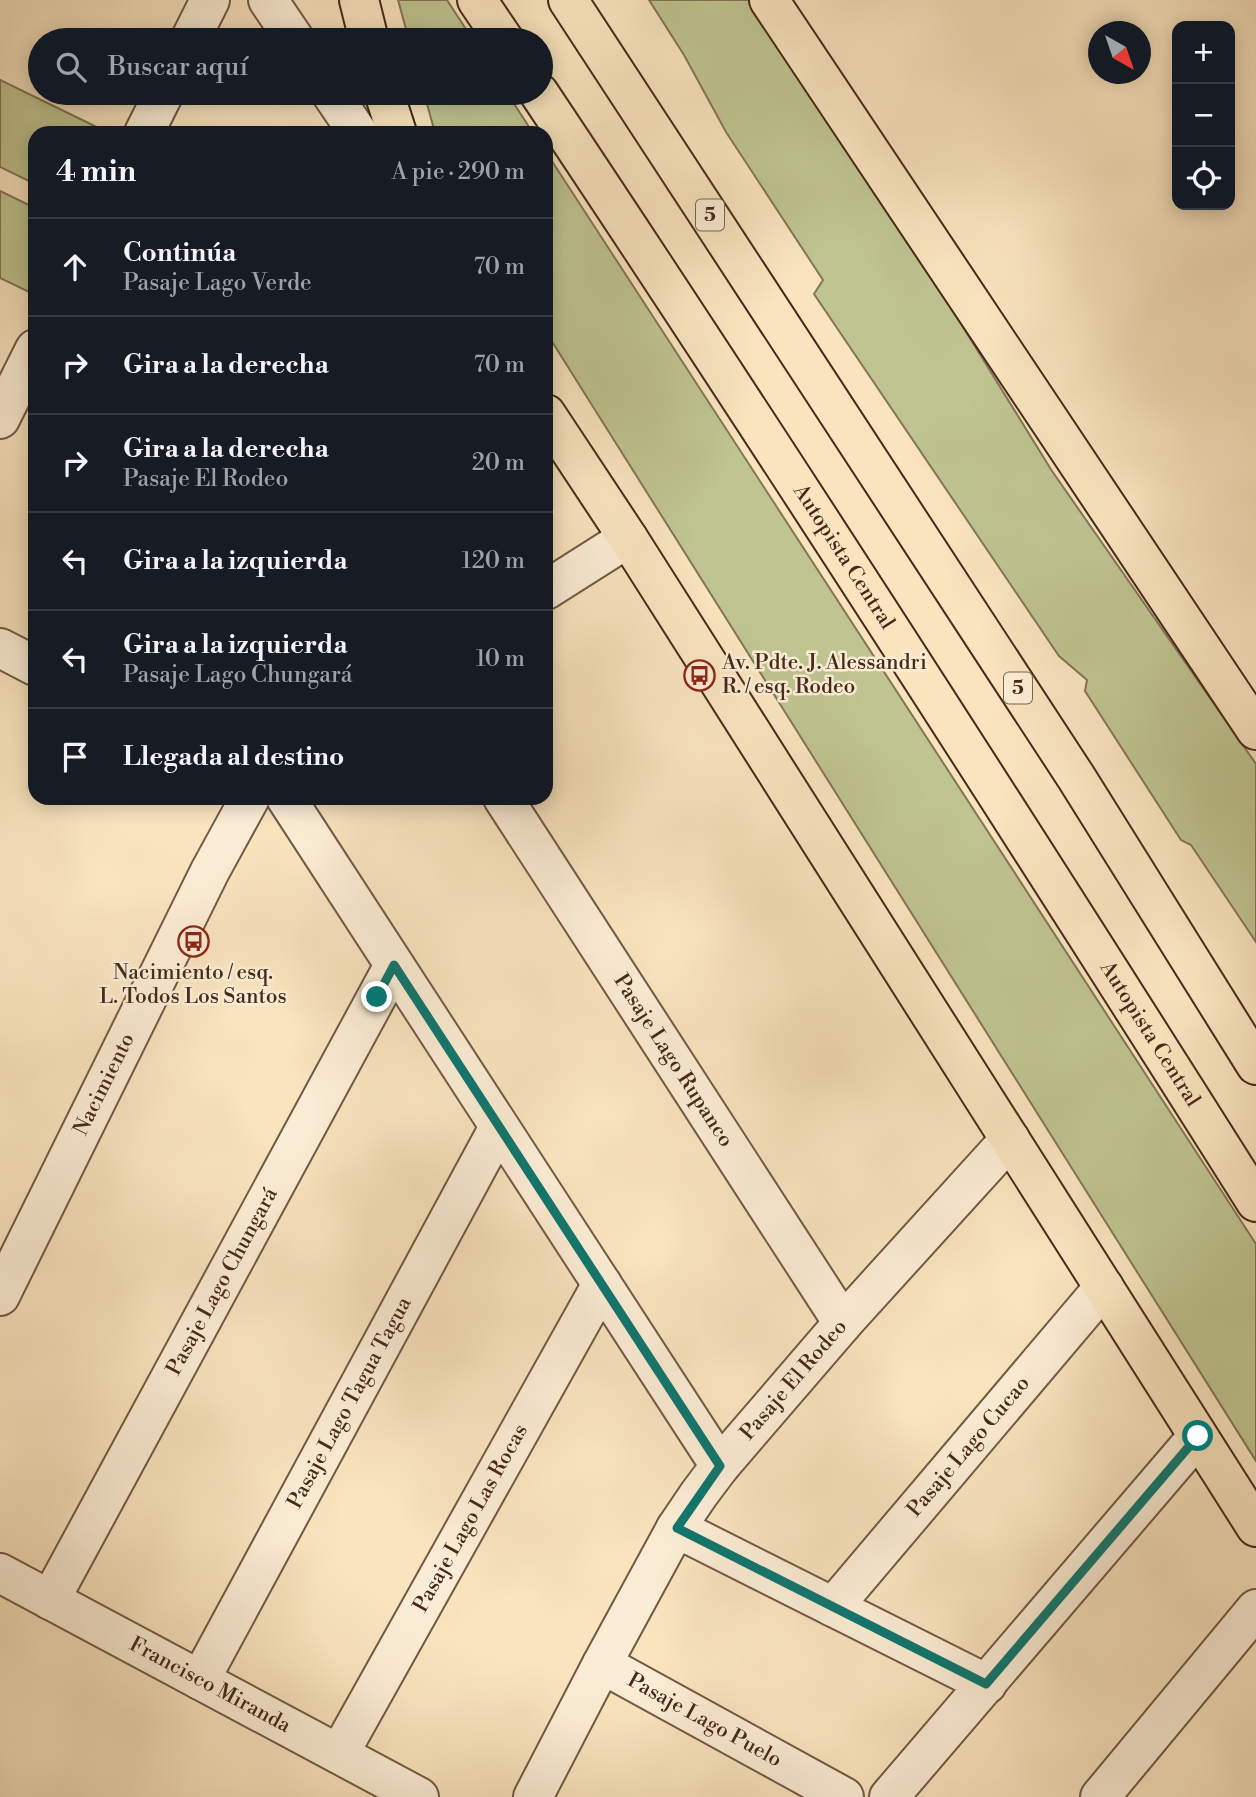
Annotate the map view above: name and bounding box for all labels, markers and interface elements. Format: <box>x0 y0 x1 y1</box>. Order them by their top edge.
north arrow <box>1088 21 1151 84</box>
map controls <box>1172 21 1235 210</box>
button: + <box>1172 21 1235 84</box>
search box <box>28 28 553 105</box>
icon: search <box>52 48 90 86</box>
text: Buscar aquí <box>108 51 248 83</box>
button: − <box>1172 84 1235 147</box>
button: locate <box>1172 147 1235 210</box>
text: 4 min <box>56 153 136 191</box>
text: A pie · 290 m <box>392 158 525 186</box>
road number: 5 <box>696 200 724 230</box>
text: Continúa <box>123 237 236 269</box>
icon: ahead <box>56 248 94 286</box>
text: 70 m <box>474 253 525 281</box>
text: Pasaje Lago Verde <box>123 269 312 297</box>
icon: right <box>56 346 94 384</box>
text: Gira a la derecha <box>123 349 329 381</box>
text: 70 m <box>474 351 525 379</box>
text: Gira a la derecha <box>123 433 329 465</box>
icon: right <box>56 444 94 482</box>
text: 20 m <box>472 449 525 477</box>
text: Pasaje El Rodeo <box>123 465 288 493</box>
street label: Autopista Central <box>787 479 900 634</box>
icon: left <box>56 542 94 580</box>
text: Gira a la izquierda <box>123 545 347 577</box>
text: 120 m <box>461 547 525 575</box>
text: Gira a la izquierda <box>123 629 347 661</box>
icon: left <box>56 640 94 678</box>
text: 10 m <box>476 645 525 673</box>
place label: Av. Pdte. J. Alessandri R. / esq. Rodeo <box>721 650 927 700</box>
bus stop icon: Av. Pdte. J. Alessandri R. / esq. Rodeo <box>682 658 716 692</box>
text: Pasaje Lago Chungará <box>123 661 352 689</box>
road number: 5 <box>1004 673 1032 704</box>
icon: arrive <box>56 738 94 776</box>
text: Llegada al destino <box>123 741 344 773</box>
bus stop icon: Nacimiento / esq. L. Todos Los Santos <box>176 924 210 958</box>
street label: Autopista Central <box>1093 956 1206 1112</box>
place label: Nacimiento / esq. L. Todos Los Santos <box>99 960 287 1010</box>
street label: Pasaje Lago Rupanco <box>608 969 739 1152</box>
route end <box>361 981 392 1012</box>
street label: Nacimiento <box>68 1029 141 1140</box>
street label: Pasaje Lago Chungará <box>161 1183 284 1380</box>
street label: Pasaje Lago Tagua Tagua <box>282 1292 418 1513</box>
street label: Pasaje El Rodeo <box>735 1314 853 1446</box>
street label: Pasaje Lago Cucao <box>902 1371 1036 1523</box>
street label: Pasaje Lago Las Rocas <box>408 1420 534 1617</box>
route start <box>1182 1420 1213 1451</box>
street label: Francisco Miranda <box>125 1631 295 1739</box>
street label: Pasaje Lago Puelo <box>623 1667 786 1773</box>

